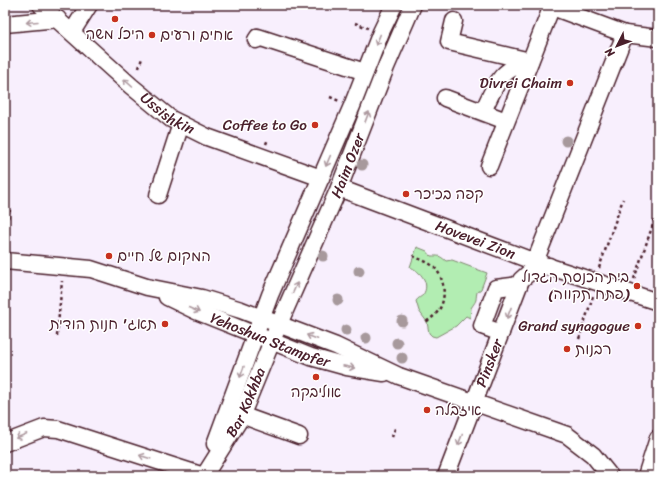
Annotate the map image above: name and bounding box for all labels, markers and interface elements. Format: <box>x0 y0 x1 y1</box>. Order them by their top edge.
marker: היכל משה <box>110 14 120 24</box>
one-way arrow <box>26 18 39 25</box>
place label: היכל משה <box>85 21 145 47</box>
place label: אחים ורעים <box>160 22 233 48</box>
north arrow <box>597 26 637 66</box>
marker: אחים ורעים <box>147 30 157 40</box>
one-way arrow <box>373 34 381 46</box>
text: N <box>600 43 620 62</box>
place label: Divrei Chaim <box>480 70 562 96</box>
marker: Divrei Chaim <box>565 78 575 88</box>
one-way arrow <box>123 79 133 88</box>
street label: Ussishkin <box>134 85 199 142</box>
one-way arrow <box>363 111 371 123</box>
place label: Coffee to Go <box>223 112 307 138</box>
marker: Coffee to Go <box>310 120 320 130</box>
street label: Haim Ozer <box>323 128 373 202</box>
one-way arrow <box>324 154 332 166</box>
place label: קפה בכיכר <box>414 181 484 207</box>
marker: קפה בכיכר <box>401 189 411 199</box>
street label: Hovevei Zion <box>432 213 519 267</box>
place label: המקום של חיים <box>117 243 211 269</box>
marker: המקום של חיים <box>104 251 114 261</box>
place label: בית הכנסת הגדול (פתח תקווה) <box>521 264 630 307</box>
marker: בית הכנסת הגדול (פתח תקווה) <box>632 281 642 291</box>
one-way arrow <box>292 283 299 295</box>
street label: Yehoshua Stampfer <box>206 305 334 375</box>
one-way arrow <box>504 306 512 318</box>
one-way arrow <box>188 307 200 314</box>
place label: תאג' חנות הודית <box>49 311 157 337</box>
place label: Grand synagogue <box>518 313 630 339</box>
marker: תאג' חנות הודית <box>160 319 170 329</box>
marker: Grand synagogue <box>633 321 643 331</box>
one-way arrow <box>307 332 319 340</box>
street label: Pinsker <box>468 334 511 391</box>
place label: רבנות <box>575 336 612 362</box>
marker: רבנות <box>562 344 572 354</box>
street label: Bar Kokhba <box>218 363 273 443</box>
one-way arrow <box>342 364 355 372</box>
one-way arrow <box>238 365 246 377</box>
marker: אוליבקה <box>311 372 321 382</box>
place label: אוליבקה <box>291 379 342 405</box>
place label: איזבלה <box>435 397 482 423</box>
marker: איזבלה <box>422 405 432 415</box>
one-way arrow <box>16 433 28 440</box>
one-way arrow <box>456 433 464 445</box>
one-way arrow <box>139 453 152 460</box>

